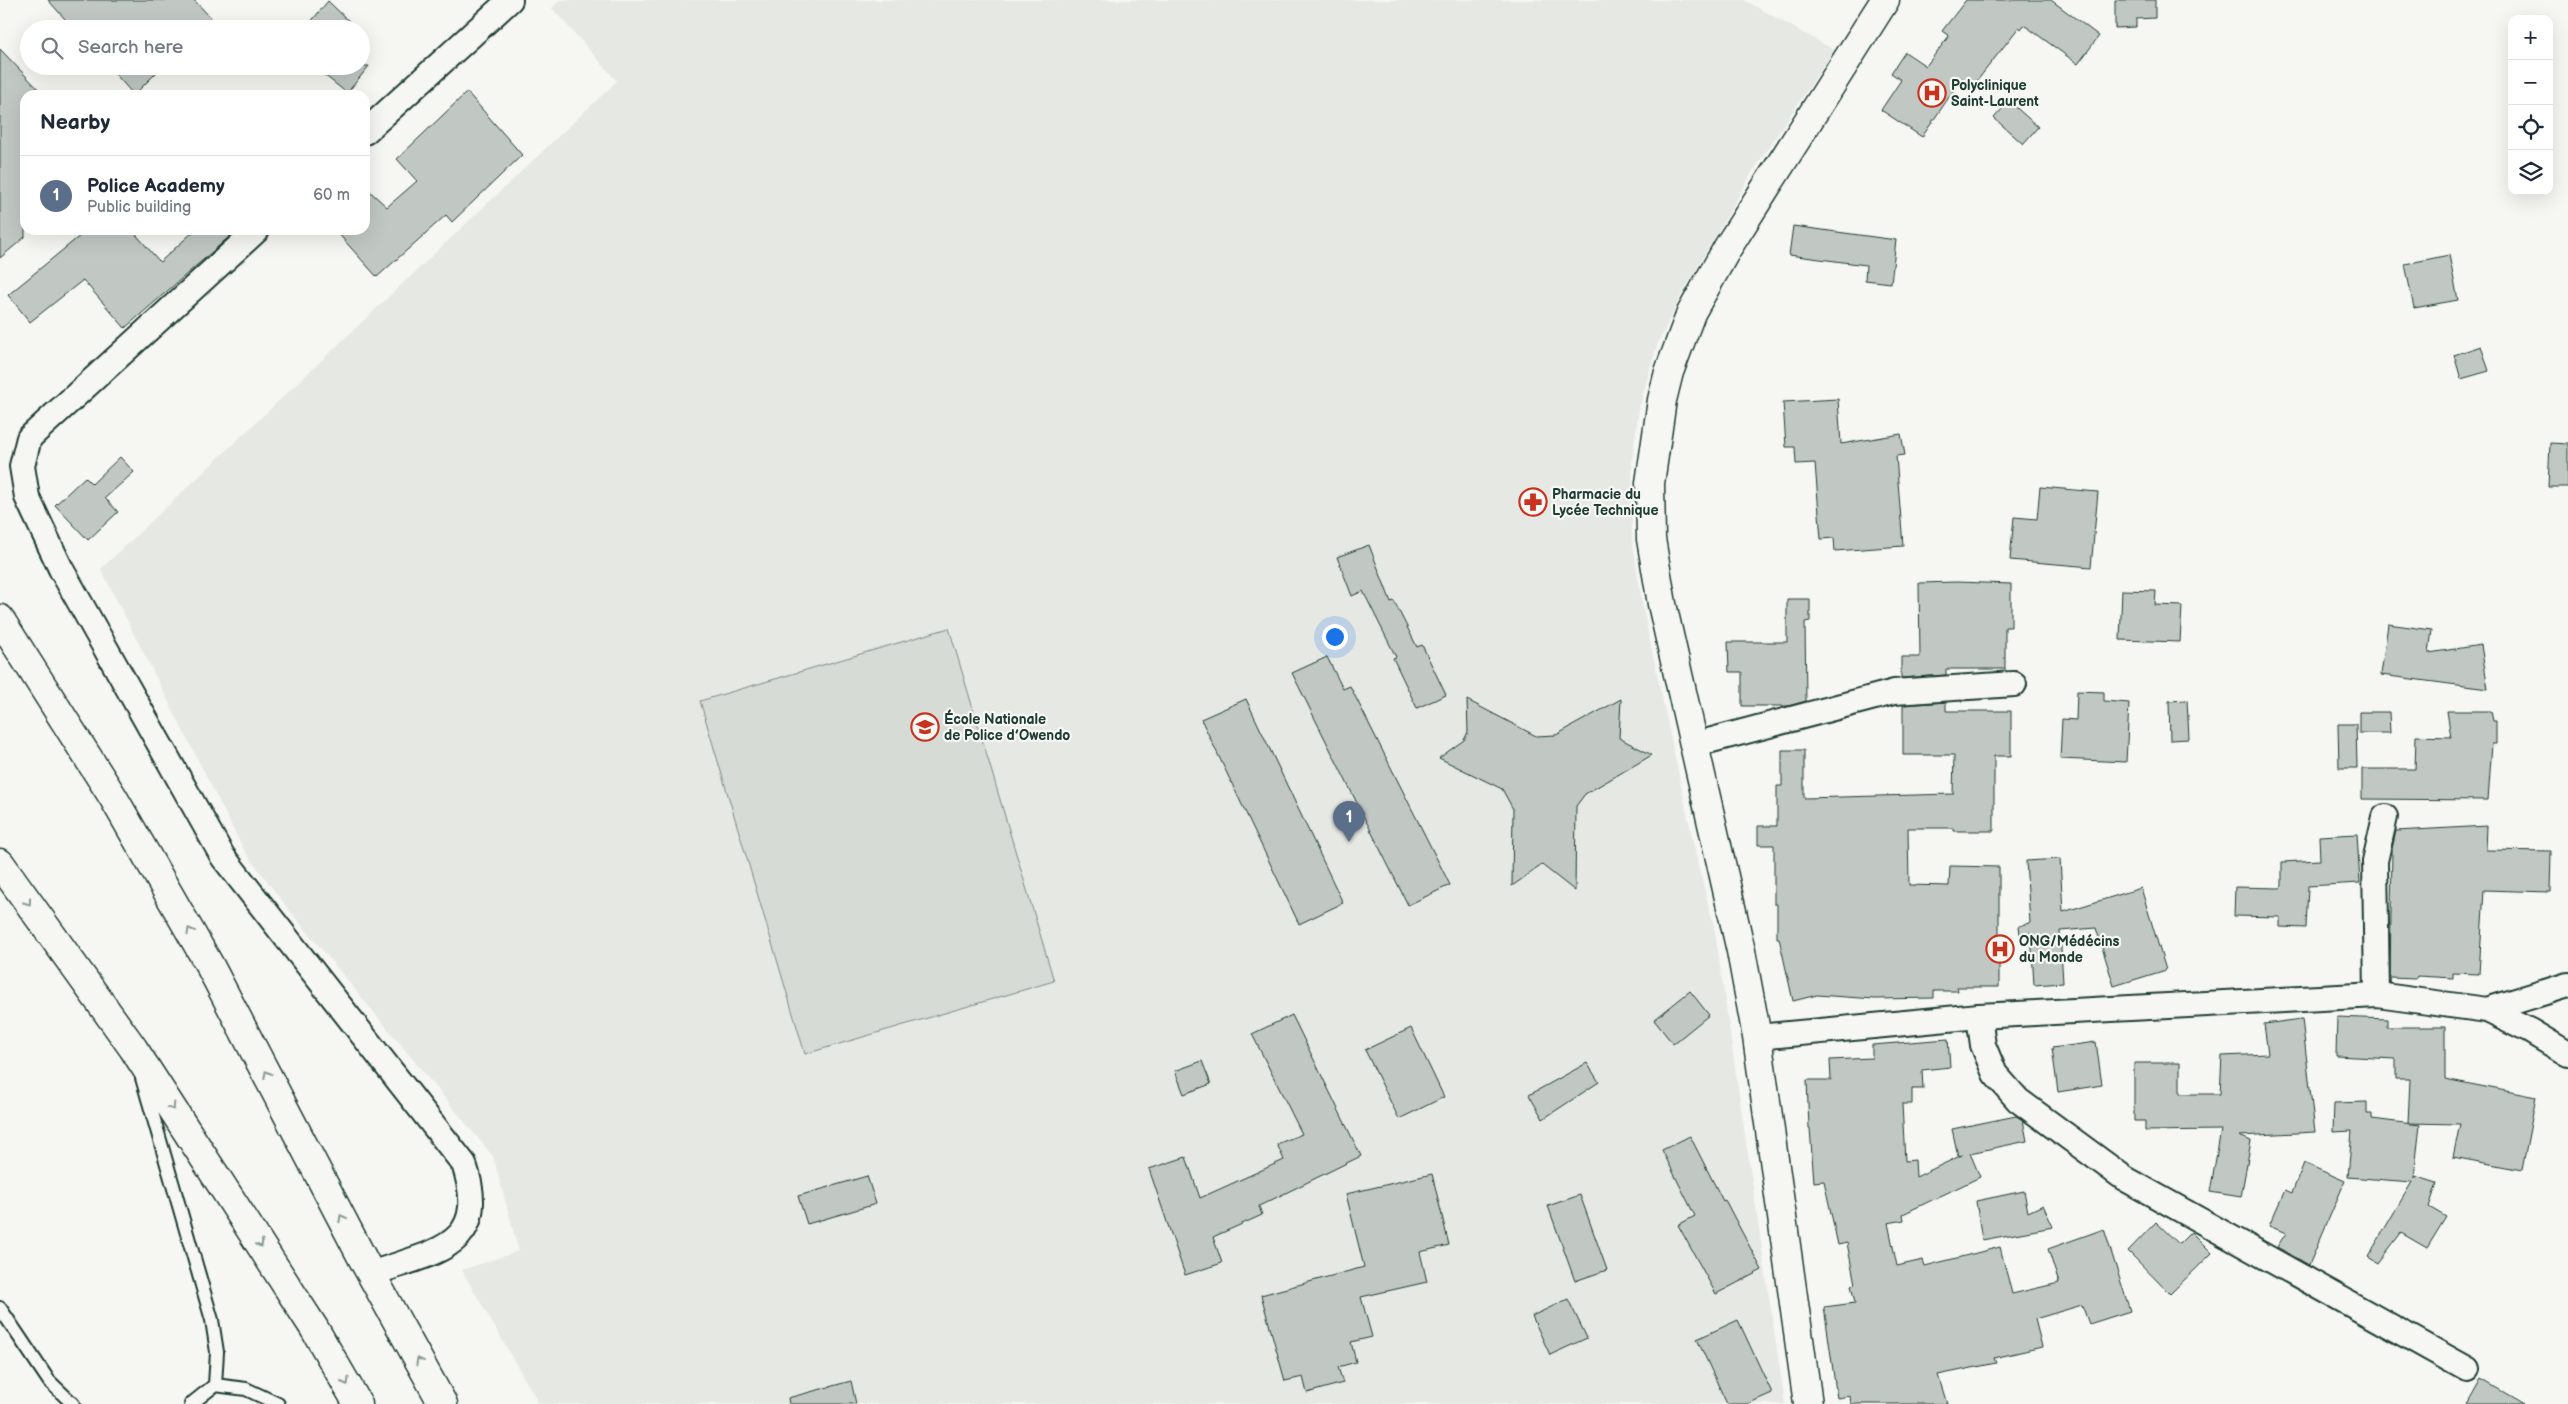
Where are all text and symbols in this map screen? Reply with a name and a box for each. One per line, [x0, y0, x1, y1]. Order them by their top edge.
map controls [2508, 15, 2553, 195]
button: + [2508, 15, 2553, 60]
search box [20, 20, 370, 75]
icon: search [38, 34, 66, 62]
text: Search here [78, 36, 183, 59]
button: − [2508, 60, 2553, 105]
place label: Polyclinique Saint-Laurent [1951, 77, 2039, 110]
hospital icon: Polyclinique Saint-Laurent [1917, 78, 1947, 108]
button: locate [2508, 105, 2553, 150]
text: Nearby [40, 110, 110, 135]
button: layers [2508, 150, 2553, 195]
text: Police Academy [87, 175, 225, 198]
text: 1 [53, 186, 59, 205]
text: 60 m [313, 186, 350, 205]
text: Public building [87, 198, 191, 217]
place label: Pharmacie du Lycée Technique [1552, 486, 1658, 519]
pharmacy icon: Pharmacie du Lycée Technique [1518, 487, 1548, 517]
your location [1322, 624, 1348, 650]
place label: École Nationale de Police d’Owendo [944, 709, 1070, 744]
school or university icon: École Nationale de Police d’Owendo [910, 712, 940, 742]
pin: 1 [1333, 801, 1365, 842]
one-way arrow [23, 896, 31, 905]
one-way arrow [186, 928, 196, 937]
place label: ONG/Médécins du Monde [2019, 933, 2119, 966]
hospital icon: ONG/Médécins du Monde [1985, 934, 2015, 964]
one-way arrow [263, 1071, 273, 1080]
one-way arrow [165, 1102, 175, 1111]
one-way arrow [338, 1215, 348, 1224]
one-way arrow [254, 1238, 263, 1247]
one-way arrow [416, 1358, 426, 1367]
one-way arrow [339, 1376, 349, 1385]

